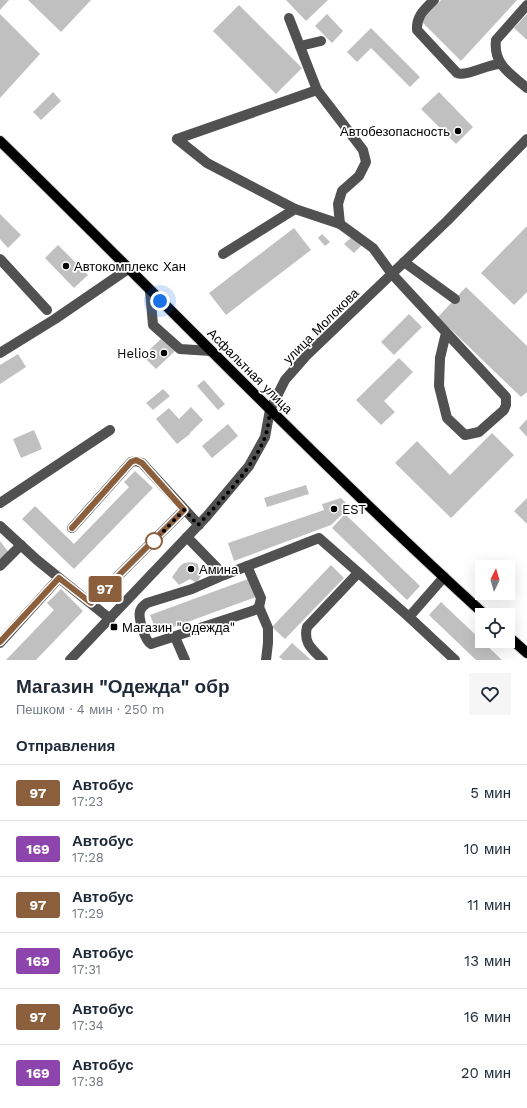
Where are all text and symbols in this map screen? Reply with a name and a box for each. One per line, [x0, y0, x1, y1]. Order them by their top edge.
place label: Автобезопасность [340, 124, 450, 139]
marker: Автобезопасность [453, 126, 463, 136]
place label: Автокомплекс Хан [74, 259, 186, 274]
marker: Автокомплекс Хан [61, 261, 71, 271]
street label: улица Молокова [280, 285, 362, 367]
your location [150, 291, 170, 311]
street label: Асфальтная улица [204, 325, 296, 417]
place label: Helios [117, 346, 156, 361]
marker: Helios [159, 348, 169, 358]
place label: EST [342, 502, 366, 517]
marker: EST [329, 504, 339, 514]
unlabelled marker [145, 532, 163, 550]
north arrow [475, 560, 515, 600]
map controls [475, 560, 515, 648]
place label: Амина [199, 562, 239, 577]
marker: Амина [186, 564, 196, 574]
line badge: 97 [87, 576, 123, 602]
text: 97 [97, 581, 113, 597]
button: locate [475, 608, 515, 648]
place label: Магазин "Одежда" [122, 620, 235, 635]
marker: Магазин "Одежда" [109, 622, 119, 632]
button: heart [469, 673, 511, 715]
text: Магазин "Одежда" обр [16, 675, 230, 698]
text: Пешком · 4 мин · 250 m [16, 702, 164, 717]
text: Отправления [16, 737, 115, 755]
text: Автобус [72, 776, 134, 794]
text: 5 мин [470, 784, 511, 802]
text: 97 [30, 785, 46, 801]
text: 17:23 [72, 794, 103, 809]
text: Автобус [72, 832, 134, 850]
text: 10 мин [464, 840, 511, 858]
text: 169 [26, 841, 50, 857]
text: 17:28 [72, 850, 104, 865]
text: Автобус [72, 888, 134, 906]
text: 11 мин [467, 896, 511, 914]
text: 97 [30, 897, 46, 913]
text: 17:29 [72, 906, 104, 921]
text: Автобус [72, 944, 134, 962]
text: 13 мин [464, 952, 511, 970]
text: 169 [26, 953, 50, 969]
text: 17:31 [72, 962, 101, 977]
text: Автобус [72, 1000, 134, 1018]
text: 16 мин [464, 1008, 511, 1026]
text: 97 [30, 1009, 46, 1025]
text: 17:34 [72, 1018, 104, 1033]
text: Автобус [72, 1056, 134, 1074]
text: 20 мин [461, 1064, 511, 1082]
text: 169 [26, 1065, 50, 1081]
text: 17:38 [72, 1074, 104, 1089]

